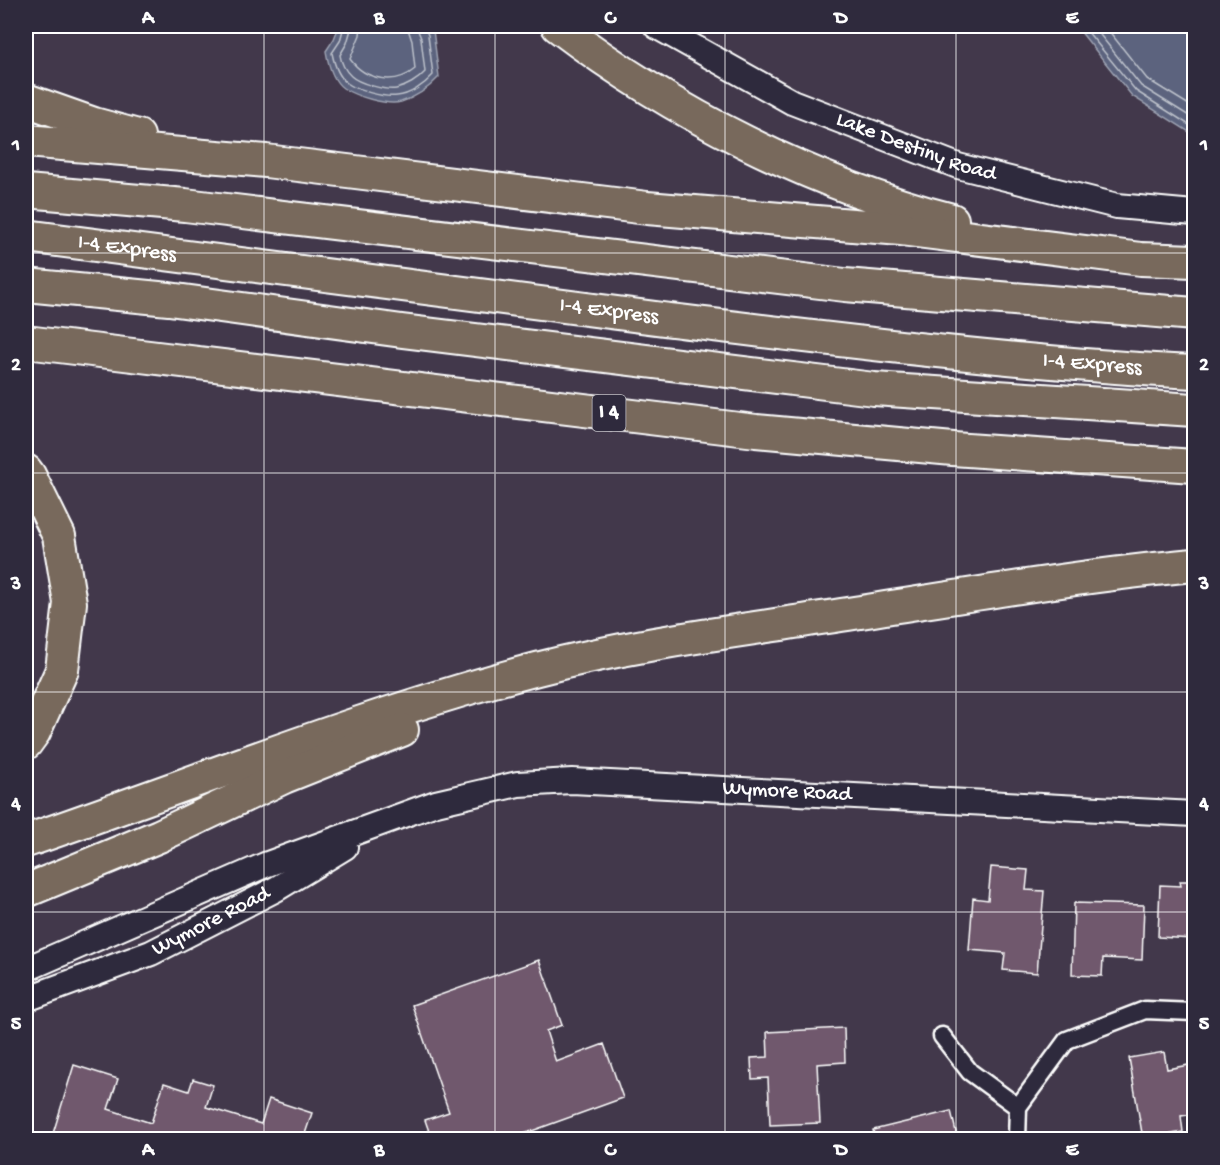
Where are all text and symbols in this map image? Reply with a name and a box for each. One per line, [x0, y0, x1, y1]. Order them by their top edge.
text: A [141, 8, 156, 31]
text: B [373, 8, 385, 31]
text: C [604, 8, 618, 31]
text: D [832, 8, 848, 31]
text: E [1066, 8, 1080, 31]
street label: Lake Destiny Road [832, 107, 1001, 189]
text: 1 [11, 135, 20, 158]
text: 1 [1199, 135, 1208, 158]
street label: I-4 Express [76, 230, 179, 269]
street label: I-4 Express [558, 293, 661, 331]
street label: I-4 Express [1041, 348, 1143, 382]
text: 2 [11, 355, 21, 378]
text: 2 [1199, 355, 1209, 378]
road number: I 4 [592, 395, 626, 431]
text: 3 [10, 574, 21, 597]
text: 3 [1198, 574, 1209, 597]
street label: Wymore Road [722, 776, 854, 809]
text: 4 [10, 794, 21, 817]
text: 4 [1198, 794, 1209, 817]
street label: Wymore Road [148, 880, 277, 963]
text: 5 [11, 1014, 22, 1037]
text: 5 [1199, 1014, 1210, 1037]
text: A [141, 1140, 156, 1163]
text: B [373, 1140, 385, 1163]
text: C [604, 1140, 618, 1163]
text: D [832, 1140, 848, 1163]
text: E [1066, 1140, 1080, 1163]

